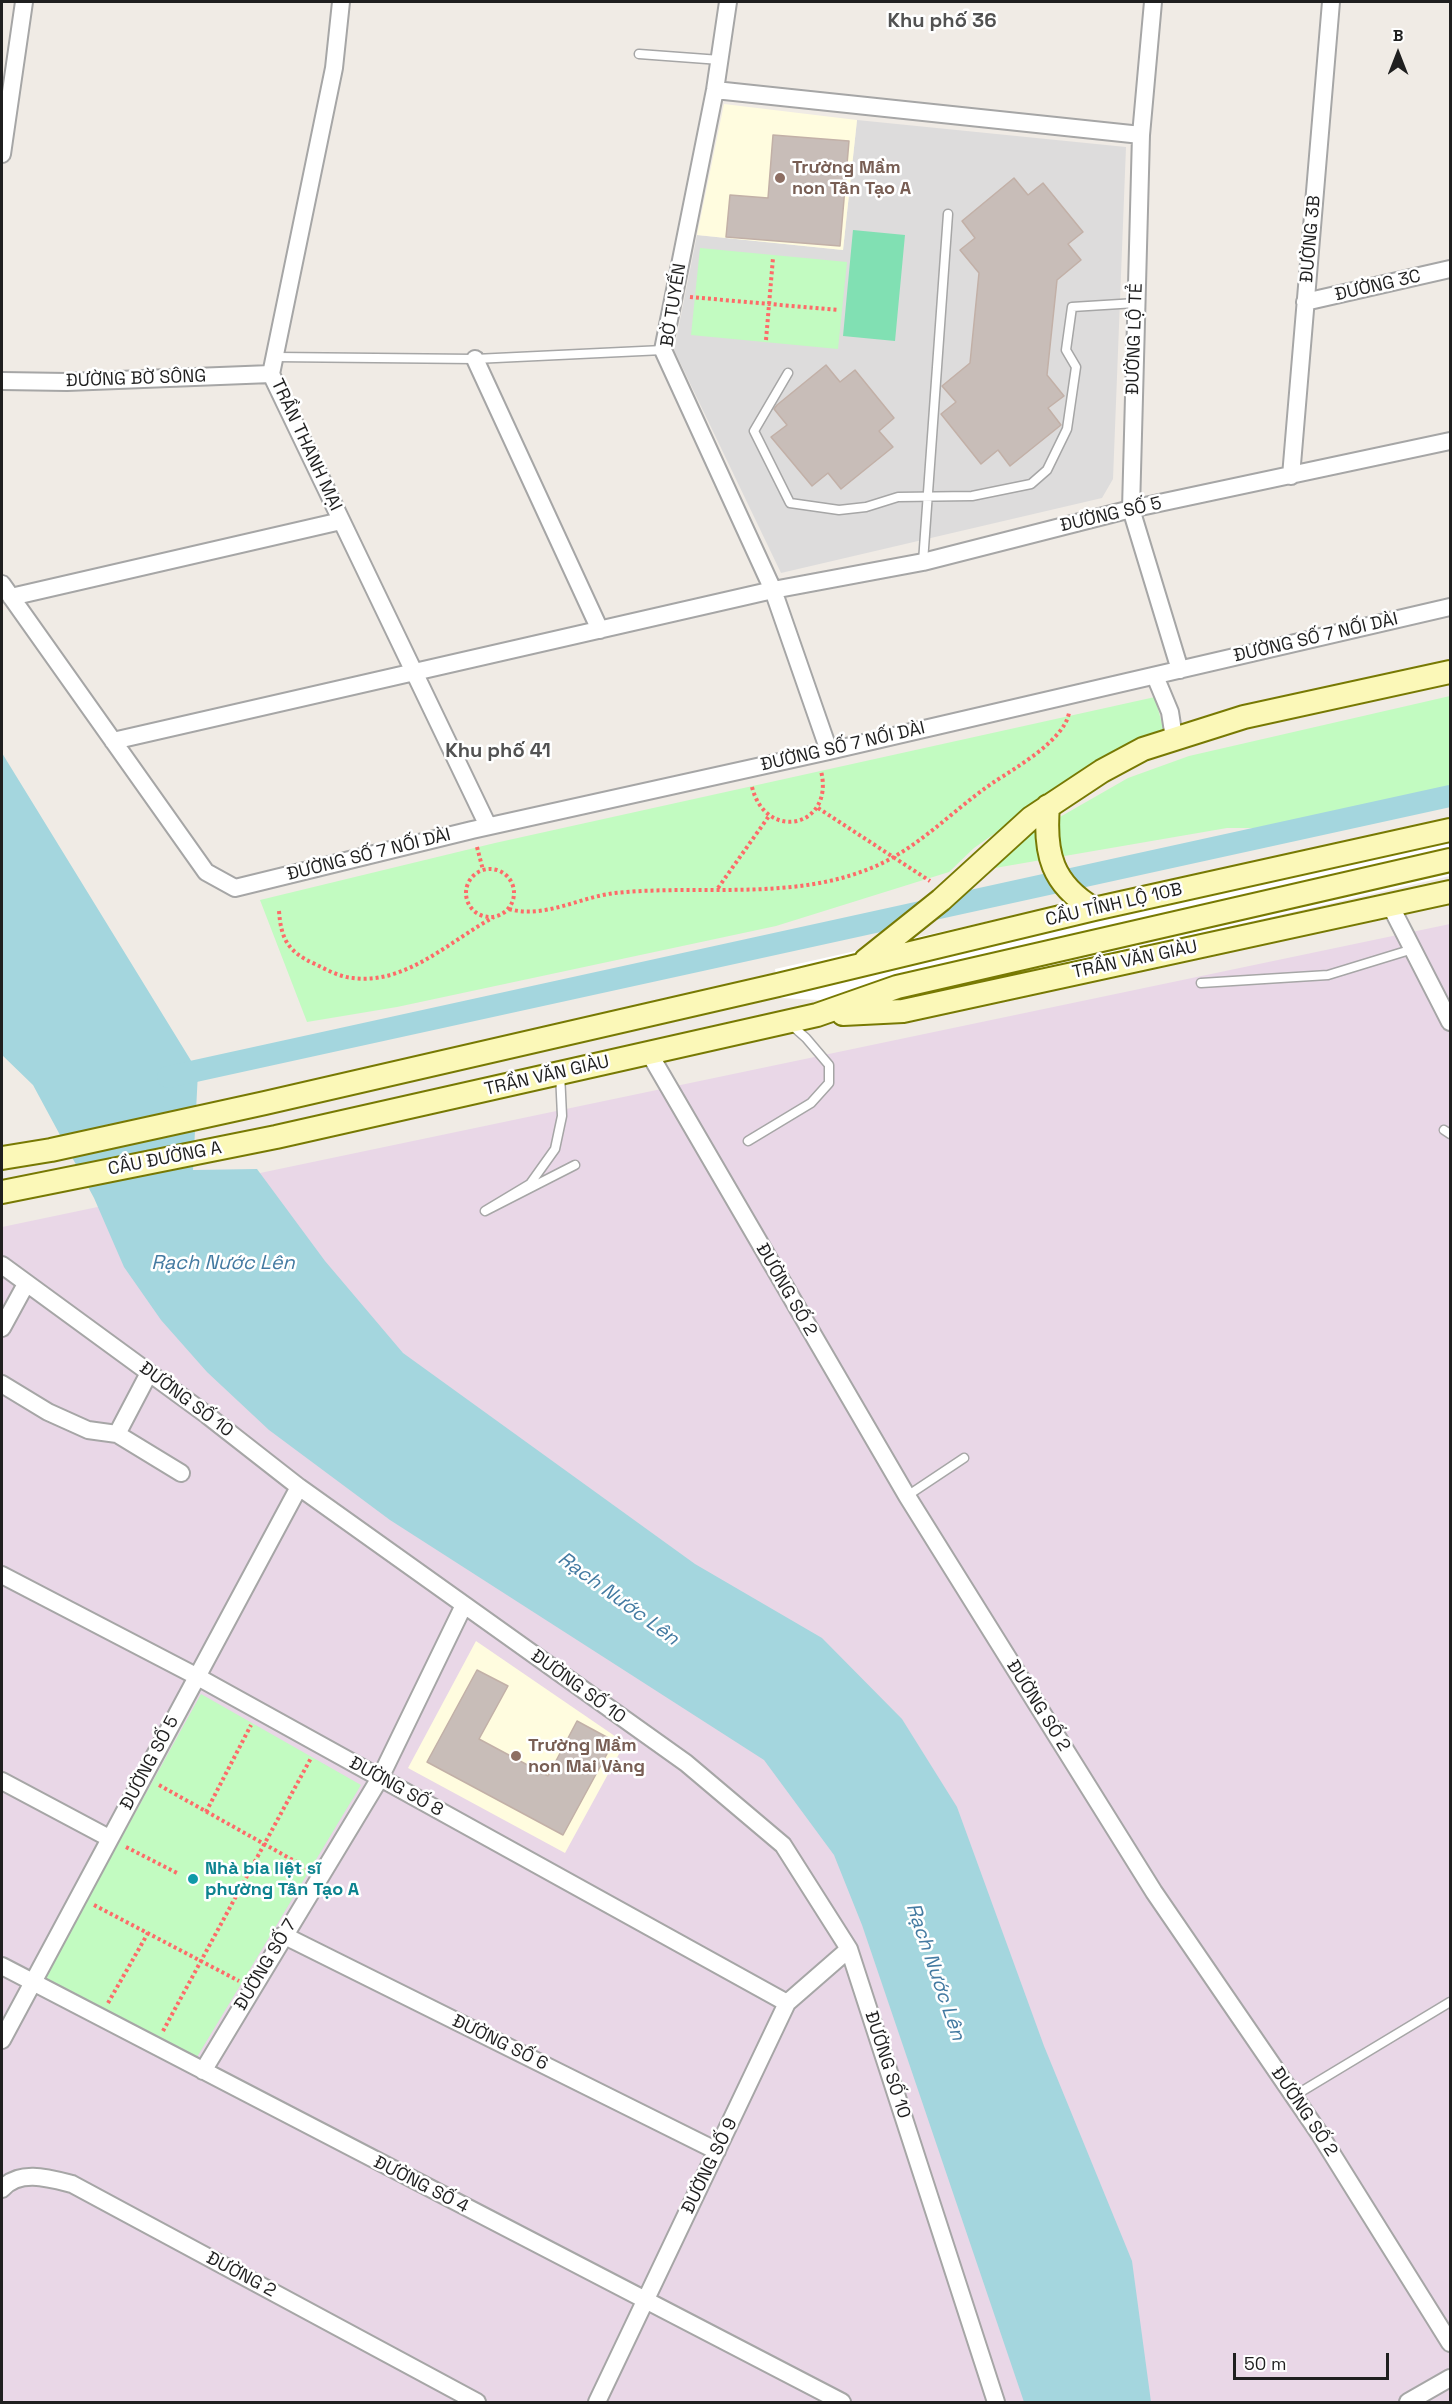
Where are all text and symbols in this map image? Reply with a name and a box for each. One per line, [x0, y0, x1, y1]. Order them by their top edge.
district label: Khu phố 36 [888, 10, 996, 34]
north arrow [1368, 24, 1428, 84]
text: B [1393, 25, 1403, 46]
place label: Trường Mầm non Tân Tạo A [792, 157, 911, 200]
marker: Trường Mầm non Tân Tạo A [773, 171, 787, 185]
street label: ĐƯỜNG 3B [1296, 194, 1326, 284]
street label: BỜ TUYẾN [657, 262, 691, 348]
street label: ĐƯỜNG 3C [1333, 266, 1423, 306]
street label: ĐƯỜNG LỘ TẺ [1122, 283, 1148, 395]
street label: ĐƯỜNG BỜ SÔNG [65, 366, 207, 392]
street label: TRẦN THANH MẠI [266, 376, 346, 514]
street label: ĐƯỜNG SỐ 5 [1058, 493, 1164, 537]
street label: ĐƯỜNG SỐ 7 NỐI DÀI [1232, 609, 1400, 667]
street label: ĐƯỜNG SỐ 7 NỐI DÀI [759, 718, 927, 776]
district label: Khu phố 41 [445, 740, 551, 764]
street label: ĐƯỜNG SỐ 7 NỐI DÀI [285, 824, 453, 886]
street label: CẦU TỈNH LỘ 10B [1044, 879, 1184, 931]
street label: TRẦN VĂN GIÀU [1070, 936, 1200, 984]
street label: TRẦN VĂN GIÀU [483, 1051, 611, 1101]
street label: CẦU ĐƯỜNG A [106, 1137, 224, 1181]
street label: ĐƯỜNG SỐ 2 [751, 1240, 821, 1340]
water label: Rạch Nước Lên [151, 1252, 295, 1276]
street label: ĐƯỜNG SỐ 10 [135, 1358, 237, 1442]
water label: Rạch Nước Lên [553, 1547, 683, 1651]
street label: ĐƯỜNG SỐ 10 [527, 1645, 629, 1729]
street label: ĐƯỜNG SỐ 2 [1001, 1656, 1075, 1756]
street label: ĐƯỜNG SỐ 5 [116, 1712, 184, 1814]
place label: Trường Mầm non Mai Vàng [528, 1735, 645, 1778]
marker: Trường Mầm non Mai Vàng [509, 1749, 523, 1763]
street label: ĐƯỜNG SỐ 8 [345, 1752, 447, 1822]
place label: Nhà bia liệt sĩ phường Tân Tạo A [205, 1858, 359, 1900]
marker: Nhà bia liệt sĩ phường Tân Tạo A [186, 1872, 200, 1886]
water label: Rạch Nước Lên [900, 1900, 970, 2044]
street label: ĐƯỜNG SỐ 7 [230, 1915, 302, 2015]
street label: ĐƯỜNG SỐ 10 [859, 2009, 915, 2121]
street label: ĐƯỜNG SỐ 6 [449, 2011, 551, 2075]
street label: ĐƯỜNG SỐ 2 [1266, 2063, 1342, 2161]
street label: ĐƯỜNG SỐ 9 [678, 2115, 742, 2217]
street label: ĐƯỜNG SỐ 4 [370, 2152, 472, 2218]
street label: ĐƯỜNG 2 [203, 2248, 279, 2302]
scale bar [1236, 2341, 1392, 2379]
text: 50 m [1244, 2352, 1286, 2375]

